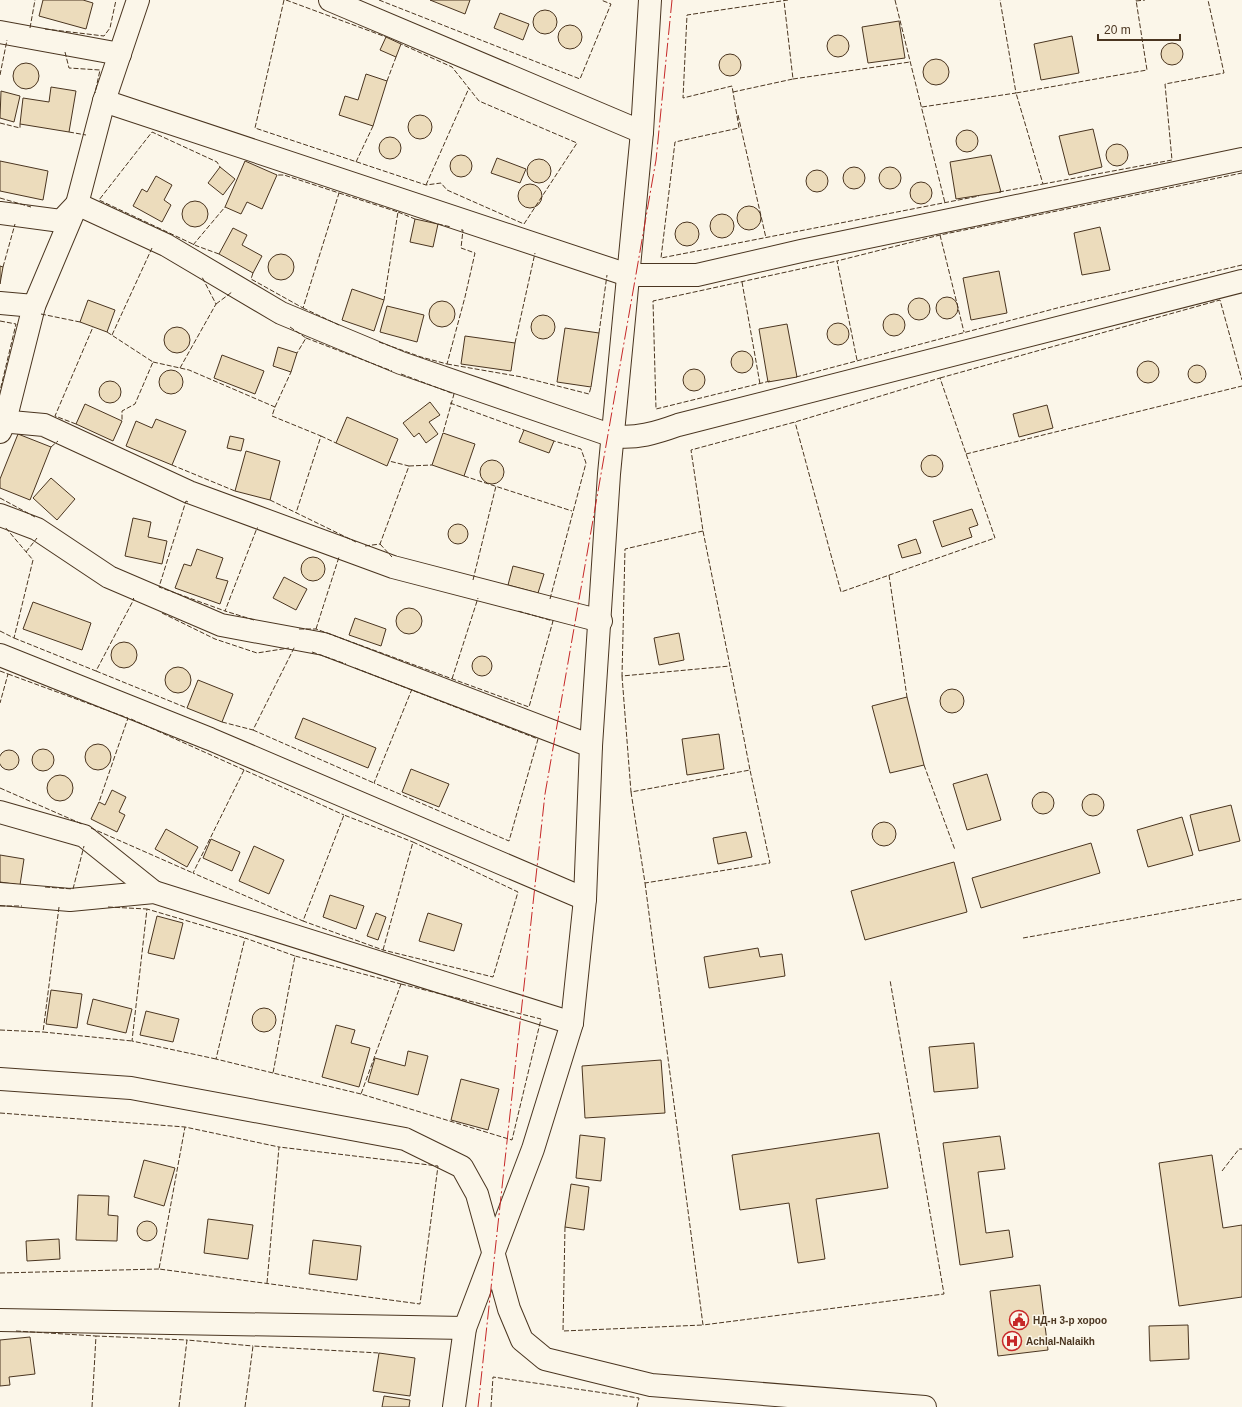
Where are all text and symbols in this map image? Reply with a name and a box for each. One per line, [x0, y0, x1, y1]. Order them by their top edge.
scale bar [1098, 16, 1180, 42]
text: 20 m [1104, 23, 1131, 37]
public building icon: НД-н 3-р хороо [1008, 1309, 1030, 1331]
place label: НД-н 3-р хороо [1033, 1315, 1107, 1326]
hospital icon: Achlal-Nalaikh [1001, 1330, 1023, 1352]
place label: Achlal-Nalaikh [1026, 1336, 1095, 1347]

